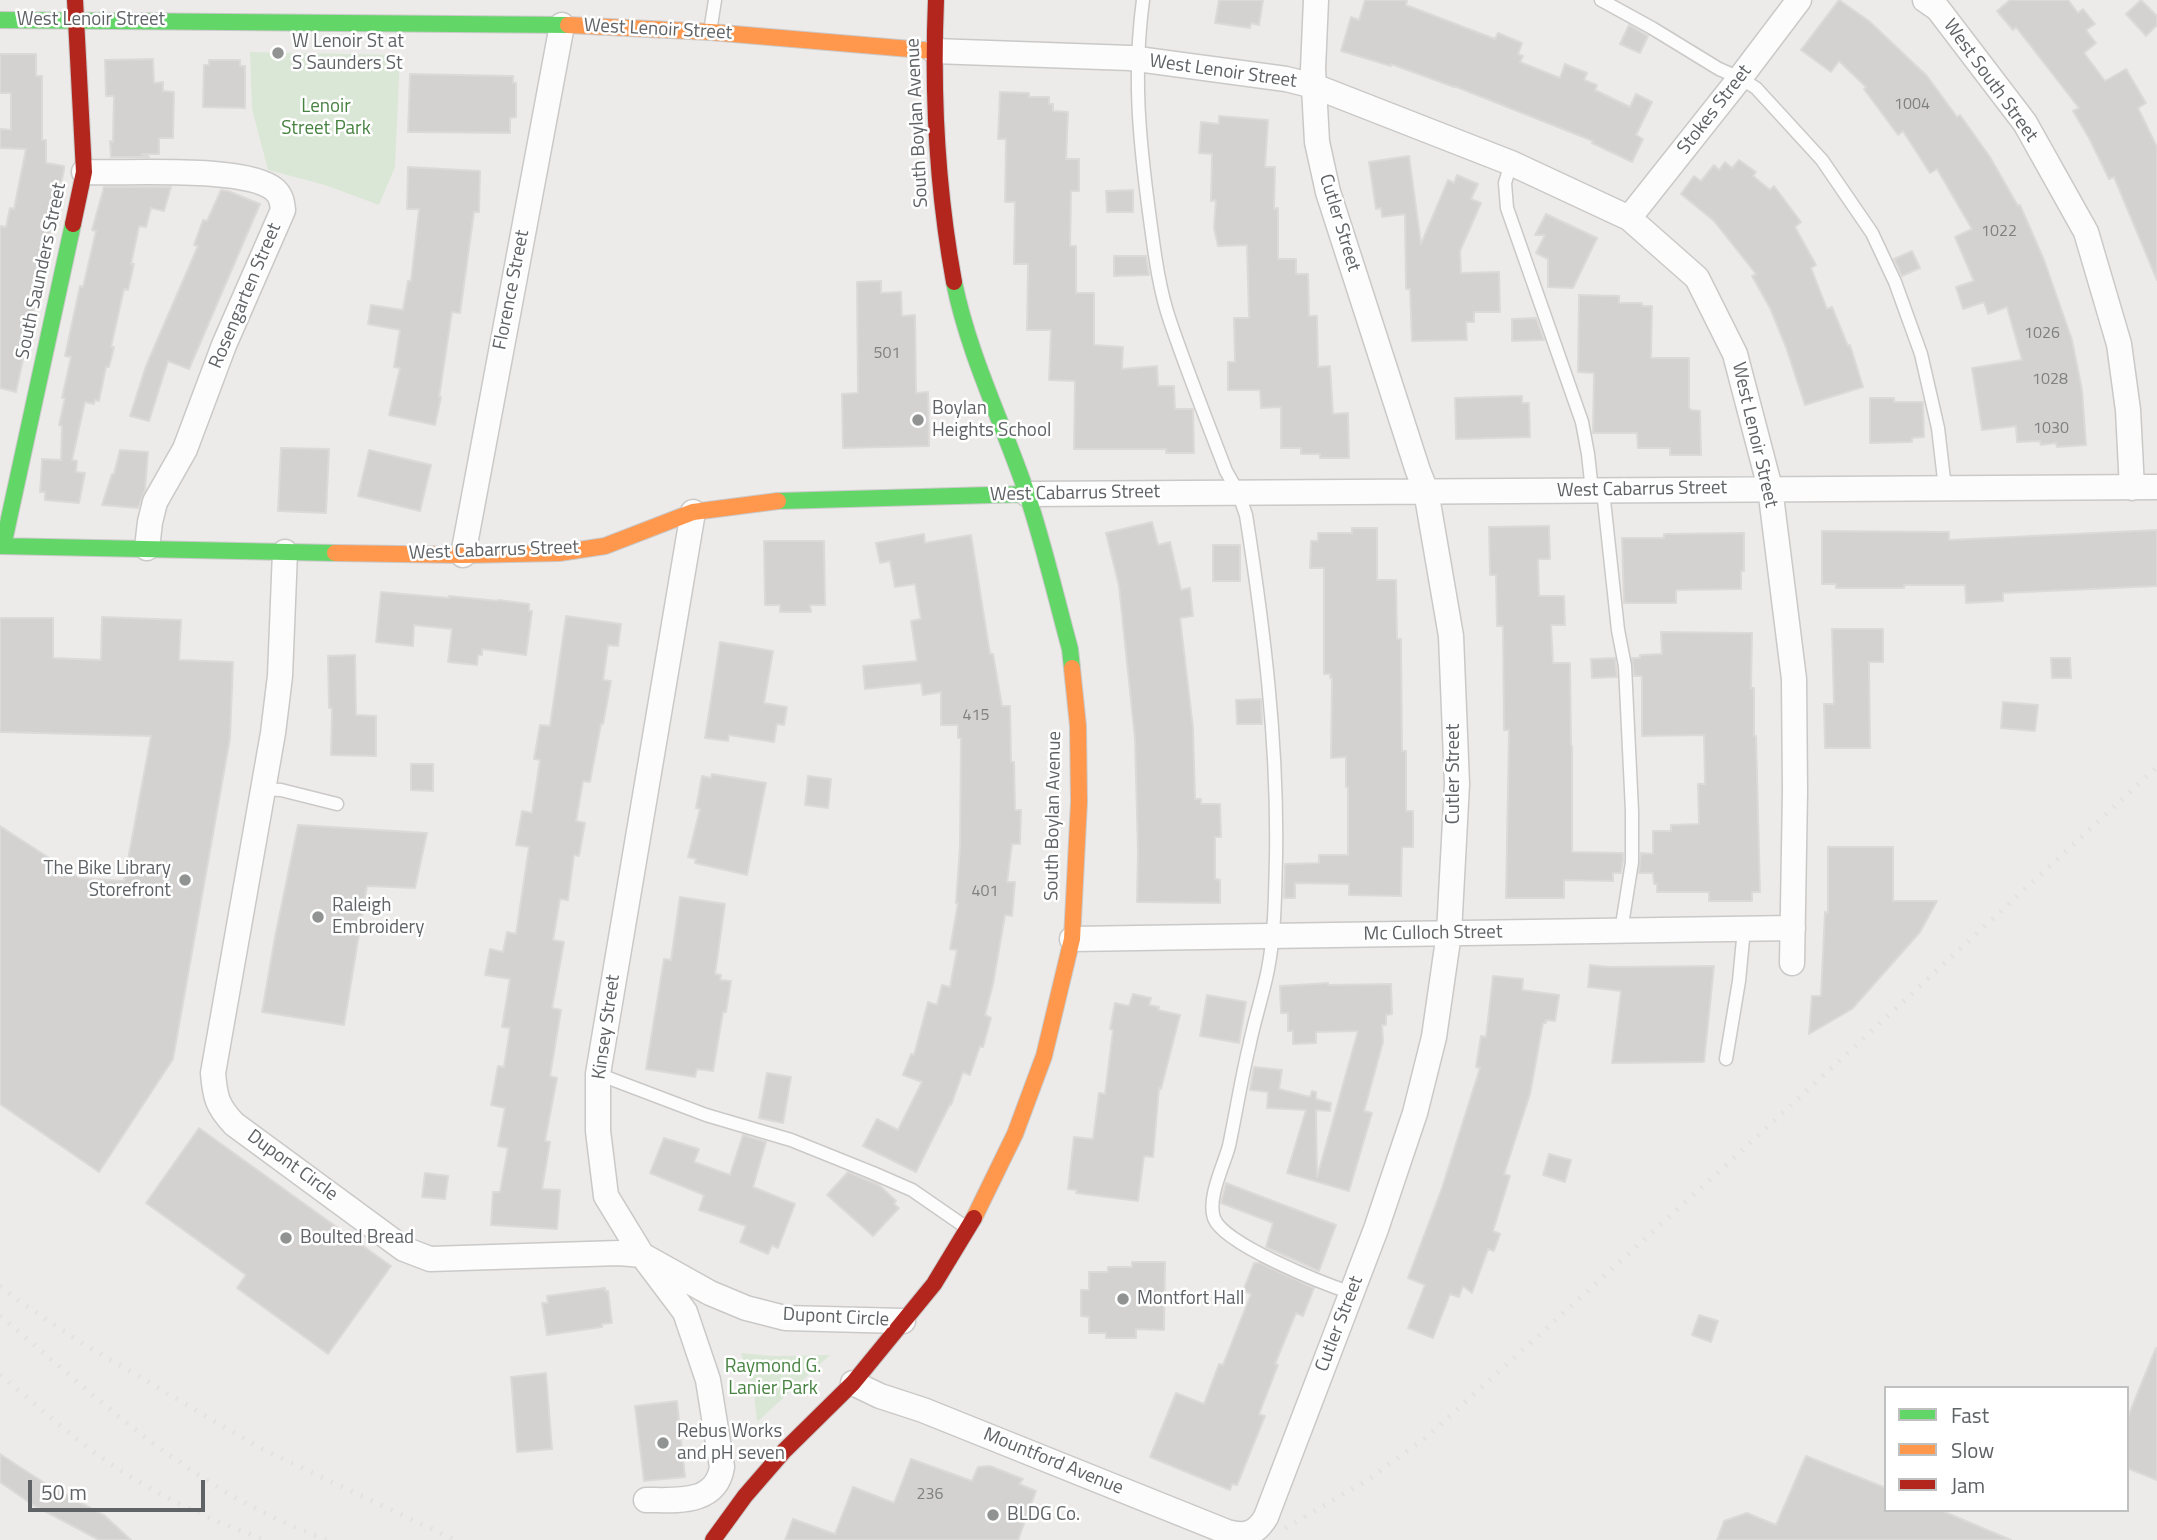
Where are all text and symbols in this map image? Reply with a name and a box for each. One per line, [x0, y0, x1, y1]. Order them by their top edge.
street label: West Lenoir Street [17, 9, 165, 31]
street label: West Lenoir Street [583, 15, 733, 45]
street label: West South Street [1938, 15, 2042, 147]
place label: W Lenoir St at S Saunders St [292, 31, 404, 75]
street label: South Boylan Avenue [902, 38, 934, 208]
marker: W Lenoir St at S Saunders St [270, 45, 286, 61]
street label: West Lenoir Street [1148, 50, 1298, 94]
street label: Stokes Street [1673, 61, 1757, 159]
house number: 1004 [1894, 95, 1930, 115]
park label: Lenoir Street Park [281, 96, 371, 140]
street label: Cutler Street [1313, 172, 1365, 274]
street label: South Saunders Street [12, 181, 72, 361]
street label: Rosengarten Street [205, 220, 287, 372]
house number: 1022 [1981, 222, 2017, 242]
street label: Florence Street [489, 228, 535, 352]
house number: 1026 [2024, 324, 2060, 344]
house number: 501 [874, 344, 900, 364]
street label: West Lenoir Street [1726, 360, 1782, 510]
house number: 1028 [2032, 370, 2068, 390]
place label: Boylan Heights School [932, 398, 1051, 442]
marker: Boylan Heights School [910, 412, 926, 428]
house number: 1030 [2033, 419, 2069, 439]
street label: West Cabarrus Street [1557, 477, 1727, 503]
street label: West Cabarrus Street [990, 481, 1160, 507]
street label: West Cabarrus Street [408, 537, 580, 565]
house number: 415 [963, 706, 989, 726]
street label: Cutler Street [1443, 724, 1465, 824]
street label: South Boylan Avenue [1041, 731, 1067, 901]
place label: The Bike Library Storefront [43, 858, 171, 902]
marker: The Bike Library Storefront [177, 872, 193, 888]
house number: 401 [972, 882, 998, 902]
place label: Raleigh Embroidery [332, 895, 424, 939]
marker: Raleigh Embroidery [310, 909, 326, 925]
street label: Mc Culloch Street [1363, 921, 1503, 947]
street label: Kinsey Street [588, 973, 626, 1081]
street label: Dupont Circle [242, 1125, 342, 1207]
place label: Boulted Bread [300, 1227, 414, 1249]
marker: Boulted Bread [278, 1230, 294, 1246]
street label: Cutler Street [1311, 1273, 1369, 1375]
place label: Montfort Hall [1137, 1288, 1244, 1310]
marker: Montfort Hall [1115, 1291, 1131, 1307]
street label: Dupont Circle [782, 1304, 890, 1332]
park label: Raymond G. Lanier Park [725, 1356, 821, 1400]
legend [1884, 1386, 2129, 1512]
text: Fast [1951, 1399, 1989, 1431]
place label: Rebus Works and pH seven [677, 1421, 785, 1465]
street label: Mountford Avenue [980, 1424, 1126, 1500]
text: Slow [1951, 1434, 1994, 1466]
marker: Rebus Works and pH seven [655, 1435, 671, 1451]
scale bar [32, 1466, 208, 1510]
text: Jam [1951, 1469, 1985, 1501]
text: 50 m [41, 1476, 87, 1508]
house number: 236 [917, 1485, 943, 1505]
place label: BLDG Co. [1007, 1504, 1080, 1526]
marker: BLDG Co. [985, 1507, 1001, 1523]

